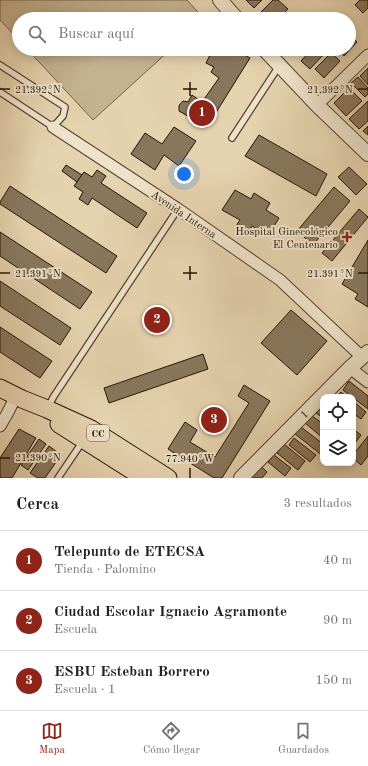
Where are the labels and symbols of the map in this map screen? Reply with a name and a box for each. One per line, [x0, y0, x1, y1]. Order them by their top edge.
text: 21.392°N [15, 85, 61, 95]
text: 21.392°N [307, 85, 353, 95]
pin: 1 [189, 98, 215, 128]
your location [174, 164, 194, 184]
street label: Avenida Interna [148, 189, 218, 241]
place label: Hospital Ginecológico El Centenario [235, 227, 338, 251]
marker: Hospital Ginecológico El Centenario [341, 231, 353, 243]
text: 21.391°N [15, 269, 61, 279]
text: 21.391°N [307, 269, 353, 279]
pin: 2 [144, 305, 170, 335]
pin: 3 [201, 405, 227, 435]
street label: 1 [299, 409, 311, 421]
road number: CC [87, 425, 109, 441]
text: 21.390°N [15, 453, 61, 463]
text: 77.940°W [166, 454, 214, 464]

